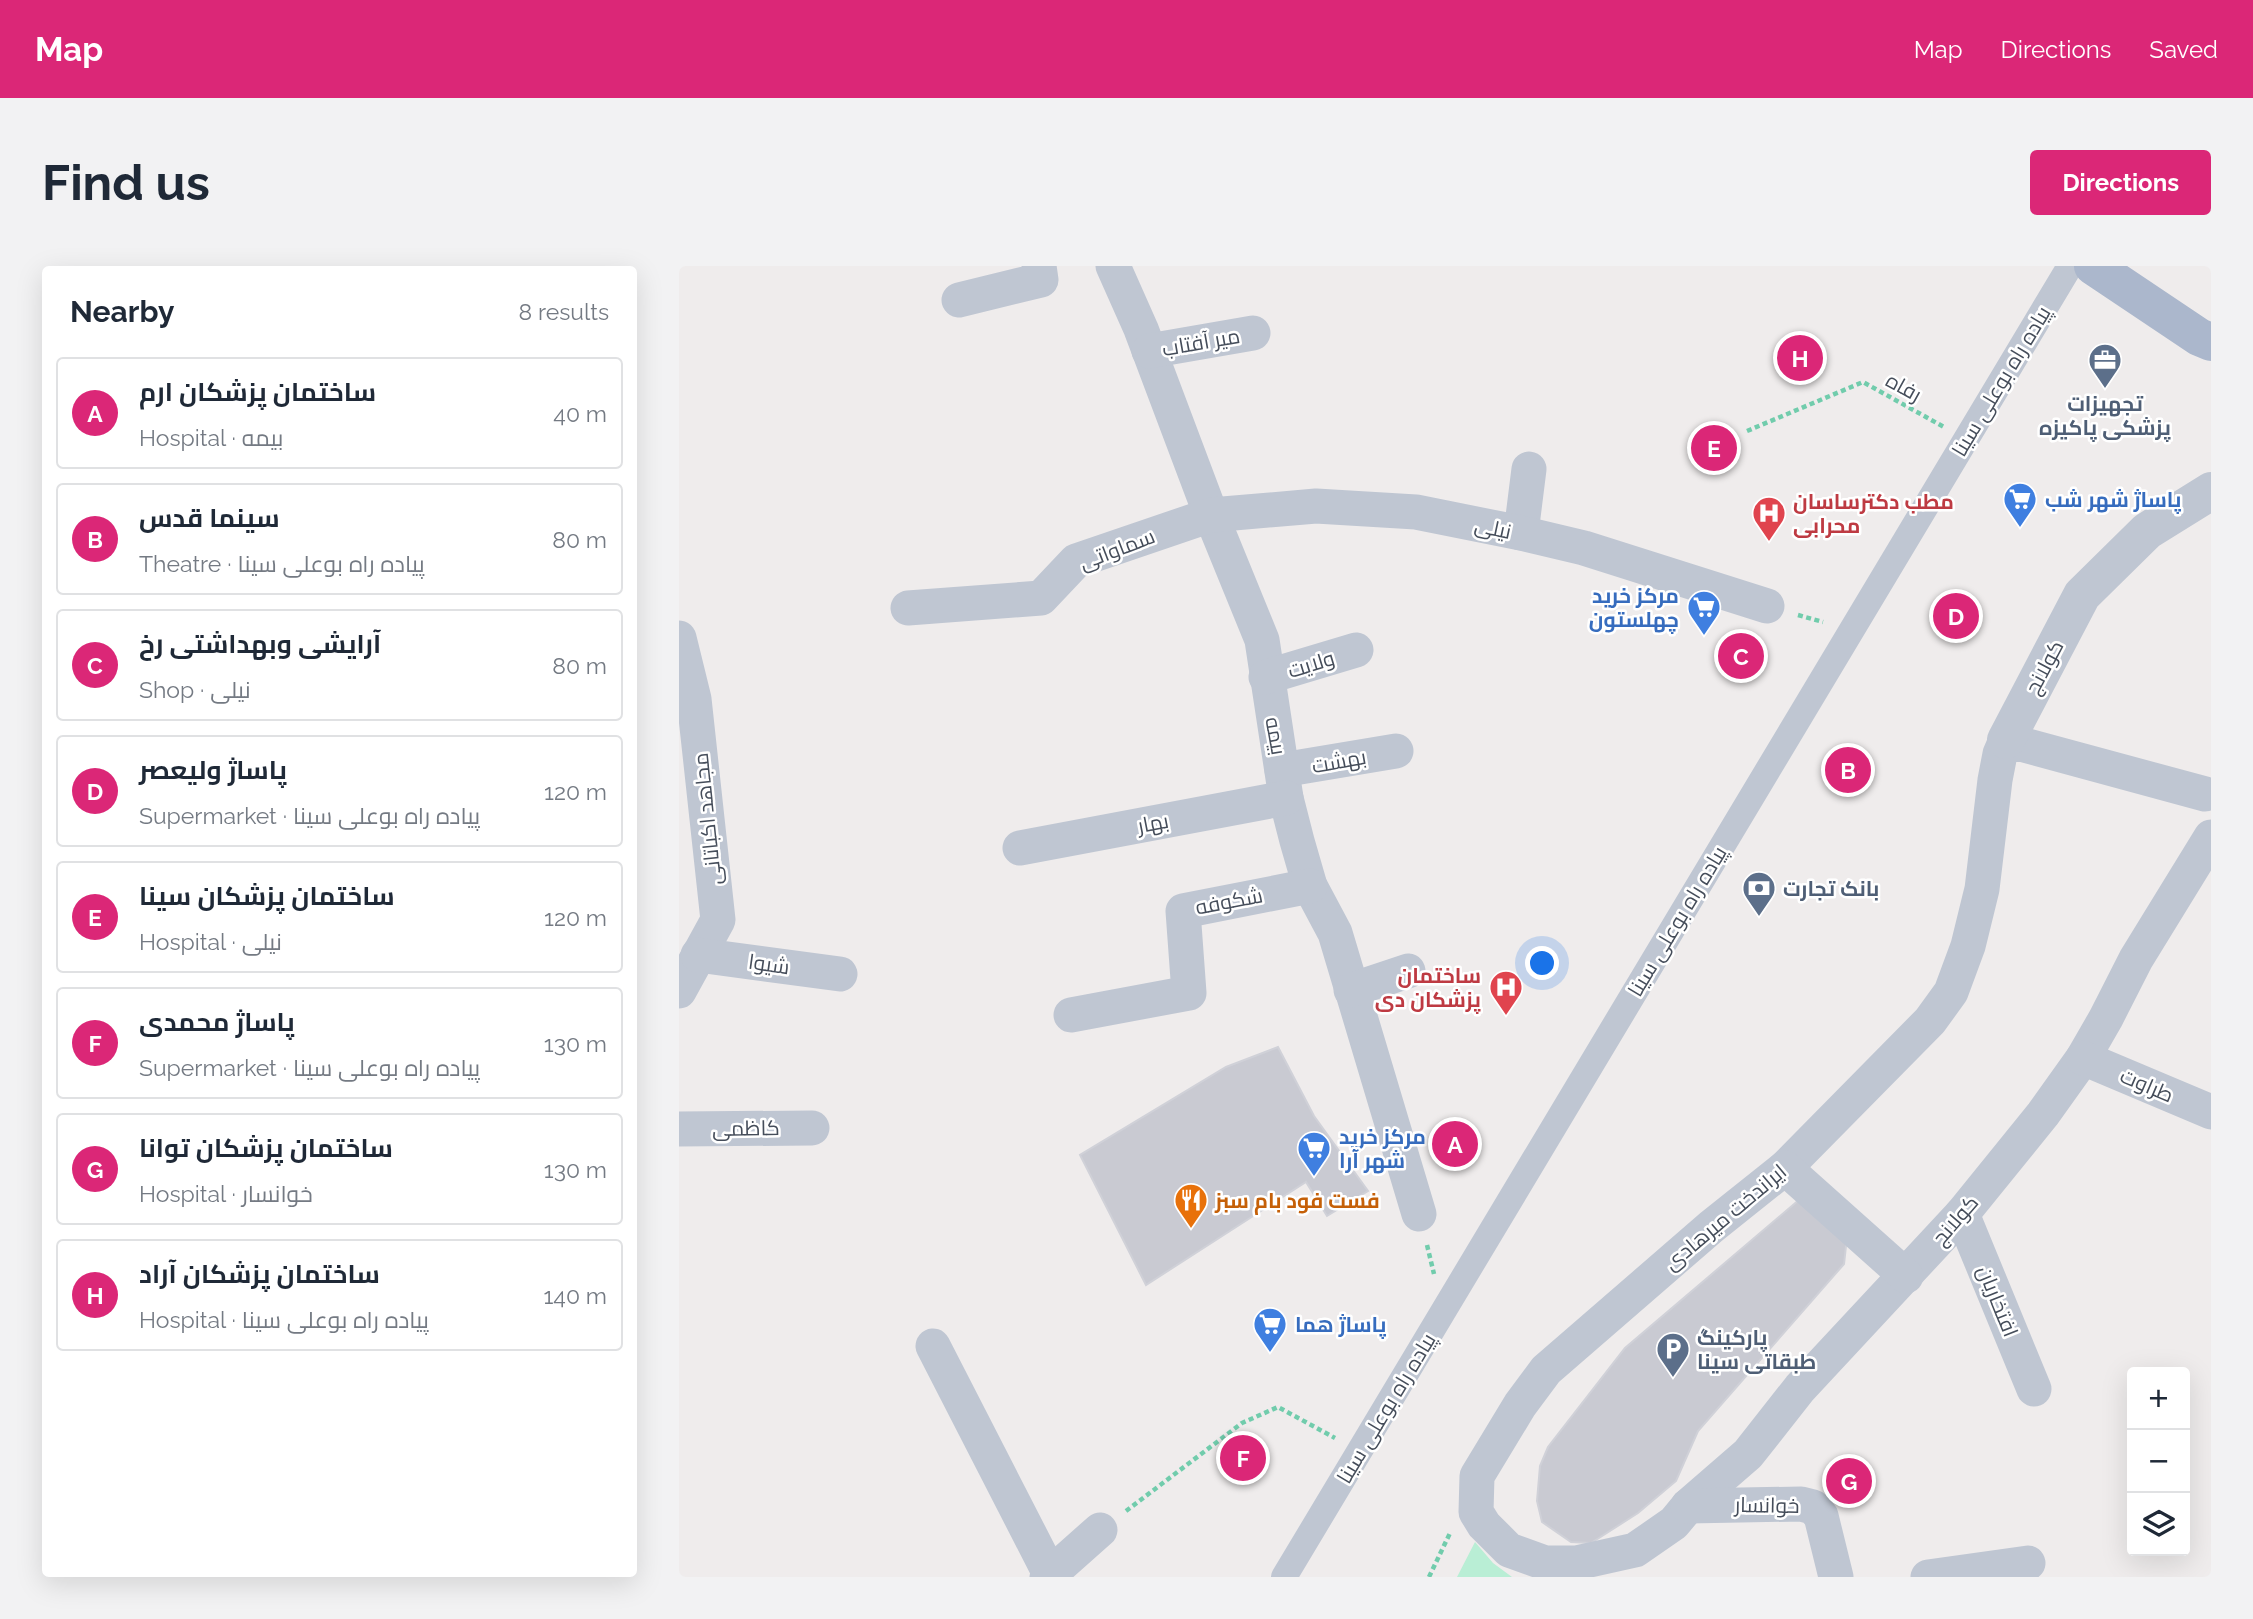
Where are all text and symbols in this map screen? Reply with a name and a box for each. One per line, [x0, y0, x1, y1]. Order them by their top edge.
text: Map [35, 30, 103, 69]
text: Map [1914, 35, 1963, 64]
text: Directions [2001, 35, 2111, 64]
text: Saved [2149, 35, 2218, 64]
button: Directions [2030, 150, 2211, 215]
text: Find us [42, 154, 210, 211]
text: Nearby [70, 294, 174, 329]
text: 8 results [518, 298, 609, 325]
street label: پیاده راه بوعلی سینا [1946, 301, 2058, 462]
street label: میر آفتاب [1160, 323, 1242, 361]
pin: H [1777, 332, 1823, 384]
office icon: تجهیزات پزشکی پاکیزه [2086, 341, 2124, 390]
street label: رفاه [1882, 367, 1926, 407]
text: ساختمان پزشکان ارم [139, 377, 376, 407]
place label: تجهیزات پزشکی پاکیزه [2039, 391, 2171, 443]
text: A [87, 400, 103, 427]
text: 40 m [553, 400, 607, 427]
pin: E [1691, 422, 1737, 474]
text: Hospital · بیمه [139, 424, 283, 451]
supermarket icon: پاساژ شهر شب [2001, 480, 2039, 529]
place label: پاساژ شهر شب [2045, 487, 2182, 515]
place label: مطب دکترساسان محرابی [1793, 489, 1954, 538]
hospital icon: مطب دکترساسان محرابی [1750, 494, 1788, 543]
text: سینما قدس [139, 503, 280, 533]
street label: نیلی [1472, 512, 1514, 545]
street label: سماواتی [1076, 523, 1159, 576]
text: B [87, 526, 103, 553]
text: 80 m [552, 526, 607, 553]
text: Theatre · پیاده راه بوعلی سینا [139, 550, 425, 577]
place label: مرکز خرید چهلستون [1589, 583, 1679, 635]
supermarket icon: مرکز خرید چهلستون [1685, 588, 1723, 637]
pin: D [1933, 590, 1979, 642]
text: آرایشی وبهداشتی رخ [139, 629, 381, 659]
pin: C [1718, 630, 1764, 682]
street label: کولانج [2019, 636, 2070, 699]
street label: ولایت [1285, 645, 1337, 683]
text: C [87, 652, 103, 679]
text: 80 m [552, 652, 607, 679]
text: Shop · نیلی [139, 676, 251, 703]
street label: بیمه [1260, 715, 1292, 757]
street label: بهشت [1310, 744, 1368, 779]
pin: B [1825, 744, 1871, 796]
street label: مجاهد اکباتانی [688, 752, 727, 886]
text: پاساژ ولیعصر [139, 755, 287, 785]
text: D [87, 778, 103, 805]
text: 120 m [544, 778, 607, 805]
text: Supermarket · پیاده راه بوعلی سینا [139, 802, 480, 829]
street label: بهار [1134, 808, 1171, 839]
street label: پیاده راه بوعلی سینا [1622, 841, 1734, 1002]
bank icon: بانک تجارت [1740, 869, 1778, 918]
place label: بانک تجارت [1783, 876, 1879, 901]
text: ساختمان پزشکان سینا [139, 881, 395, 911]
street label: شکوفه [1193, 882, 1265, 920]
text: E [88, 904, 102, 931]
text: 120 m [544, 904, 607, 931]
text: Hospital · نیلی [139, 928, 282, 955]
your location [1525, 946, 1559, 980]
street label: شیوا [747, 949, 791, 979]
place label: ساختمان پزشکان دی [1375, 963, 1481, 1015]
hospital icon: ساختمان پزشکان دی [1487, 968, 1525, 1017]
text: پاساژ محمدی [139, 1007, 295, 1037]
text: F [88, 1030, 102, 1057]
text: 130 m [544, 1030, 607, 1057]
text: Supermarket · پیاده راه بوعلی سینا [139, 1054, 480, 1081]
street label: طراوت [2117, 1063, 2177, 1107]
street label: کاظمی [712, 1115, 780, 1142]
pin: A [1432, 1118, 1478, 1170]
place label: مرکز خرید شهر آرا [1339, 1124, 1426, 1174]
supermarket icon: مرکز خرید شهر آرا [1295, 1129, 1333, 1178]
text: ساختمان پزشکان توانا [139, 1133, 393, 1163]
text: G [87, 1156, 103, 1183]
text: 130 m [544, 1156, 607, 1183]
street label: ایراندخت میرهادی [1659, 1159, 1792, 1276]
text: Hospital · خوانسار [139, 1180, 313, 1207]
restaurant icon: فست فود بام سبز [1172, 1181, 1210, 1230]
place label: فست فود بام سبز [1214, 1188, 1380, 1215]
street label: کولانج [1927, 1190, 1985, 1251]
text: ساختمان پزشکان آراد [139, 1259, 380, 1289]
street label: افتخاریان [1971, 1262, 2024, 1341]
text: H [86, 1282, 104, 1309]
text: 140 m [544, 1282, 607, 1309]
supermarket icon: پاساژ هما [1251, 1305, 1289, 1354]
text: Hospital · پیاده راه بوعلی سینا [139, 1306, 429, 1333]
place label: پاساژ هما [1295, 1312, 1387, 1340]
place label: پارکینگ طبقاتی سینا [1697, 1325, 1816, 1374]
street label: پیاده راه بوعلی سینا [1331, 1328, 1443, 1489]
parking icon: پارکینگ طبقاتی سینا [1654, 1330, 1692, 1379]
map controls [2127, 1367, 2190, 1556]
button: + [2127, 1367, 2190, 1430]
button: − [2127, 1430, 2190, 1493]
pin: F [1220, 1432, 1266, 1484]
pin: G [1826, 1455, 1872, 1507]
street label: خوانسار [1733, 1492, 1800, 1518]
button: layers [2127, 1493, 2190, 1556]

